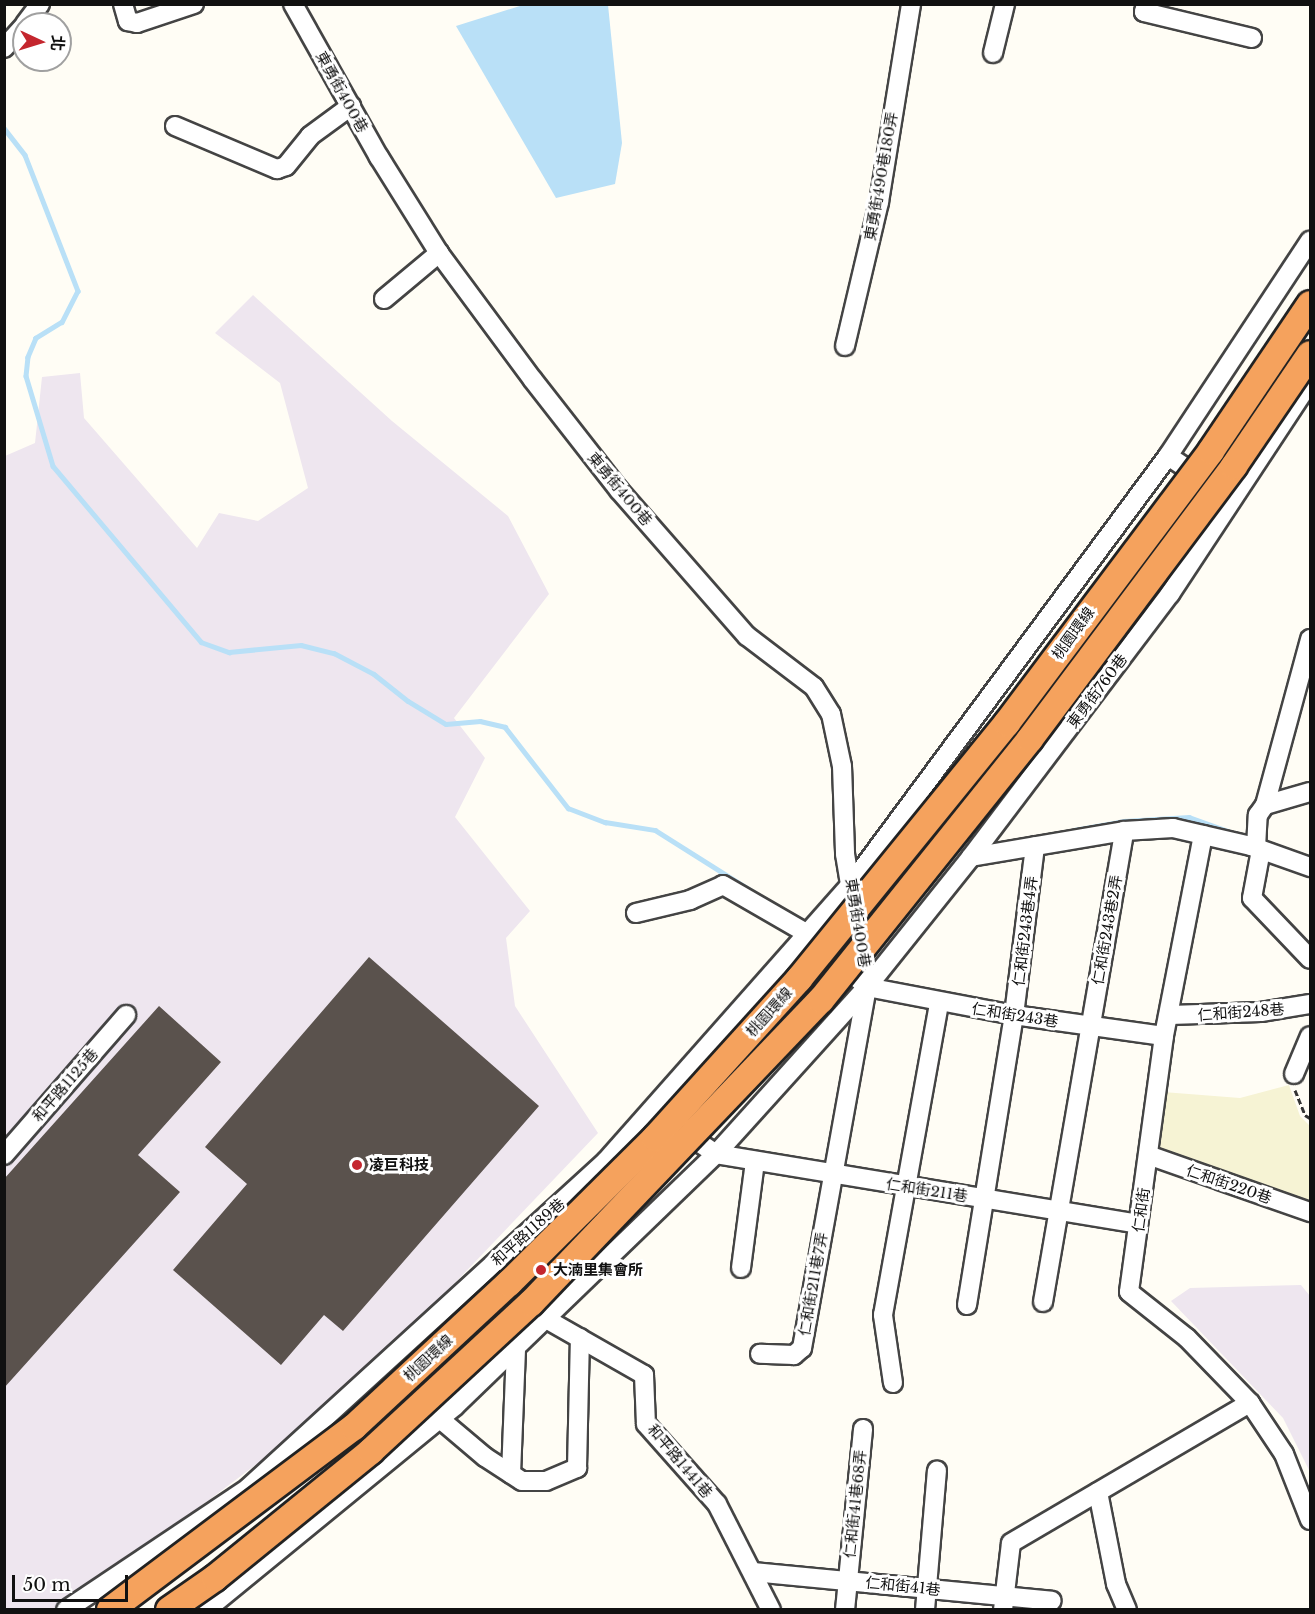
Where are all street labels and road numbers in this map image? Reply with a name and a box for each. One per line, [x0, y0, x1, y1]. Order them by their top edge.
street label: 東勇街400巷 [312, 48, 372, 136]
street label: 東勇街490巷180弄 [861, 110, 901, 242]
street label: 東勇街400巷 [584, 449, 656, 529]
street label: 桃園環線 [1048, 603, 1098, 663]
street label: 東勇街760巷 [1063, 650, 1131, 732]
street label: 仁和街243巷2弄 [1088, 874, 1126, 986]
street label: 仁和街243巷4弄 [1009, 875, 1041, 987]
street label: 東勇街400巷 [842, 877, 874, 969]
street label: 桃園環線 [742, 984, 796, 1040]
street label: 仁和街243巷 [971, 999, 1059, 1031]
street label: 仁和街248巷 [1197, 1000, 1285, 1024]
street label: 和平路1125巷 [28, 1045, 102, 1125]
street label: 仁和街220巷 [1184, 1161, 1274, 1207]
street label: 仁和街211巷 [885, 1175, 969, 1205]
street label: 仁和街 [1129, 1186, 1153, 1234]
street label: 和平路1189巷 [488, 1194, 568, 1270]
street label: 仁和街211巷7弄 [795, 1231, 831, 1337]
street label: 桃園環線 [400, 1331, 456, 1385]
street label: 和平路1441巷 [644, 1420, 716, 1502]
street label: 仁和街41巷68弄 [840, 1449, 870, 1559]
street label: 仁和街41巷 [865, 1573, 941, 1599]

